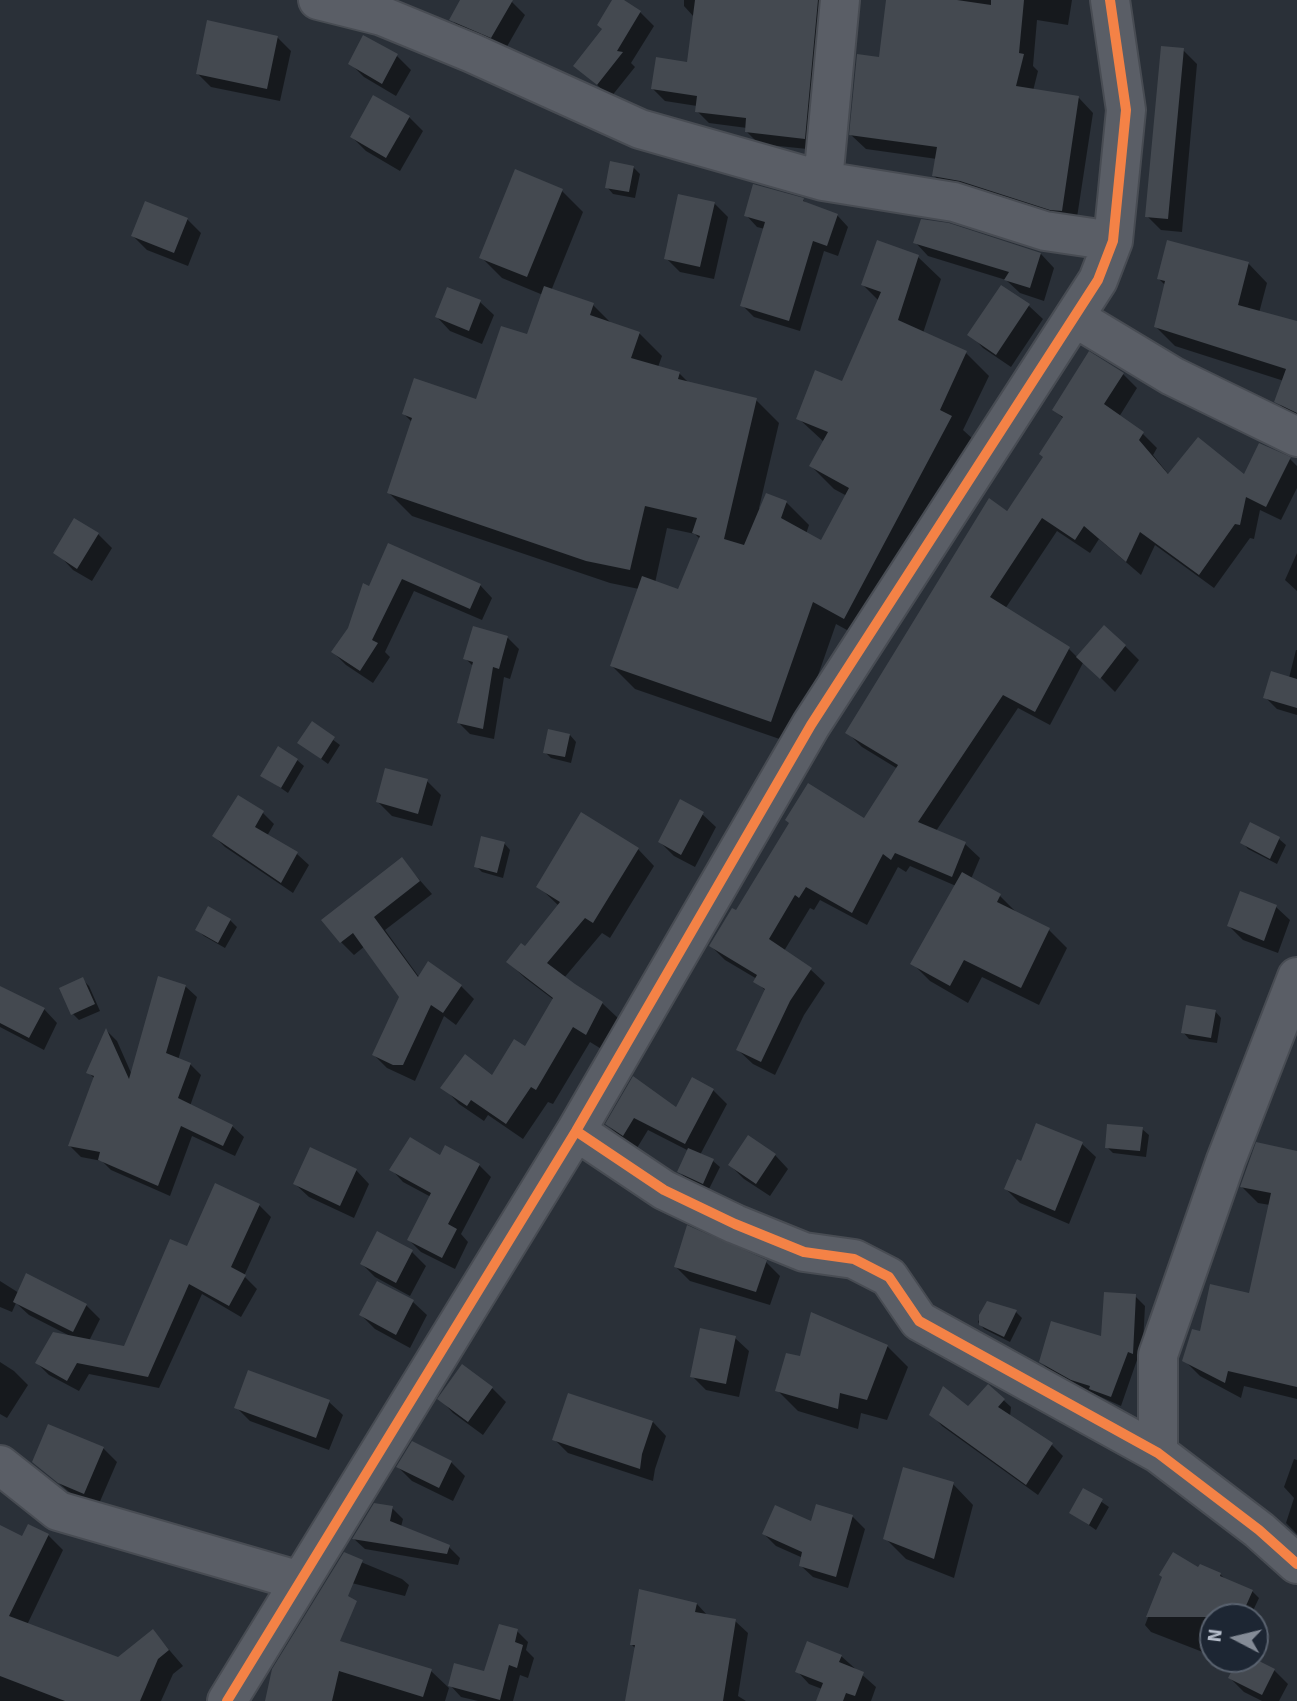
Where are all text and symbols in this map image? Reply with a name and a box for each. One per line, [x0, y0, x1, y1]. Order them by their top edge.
north arrow [1199, 1603, 1269, 1673]
text: N [1202, 1628, 1228, 1644]

